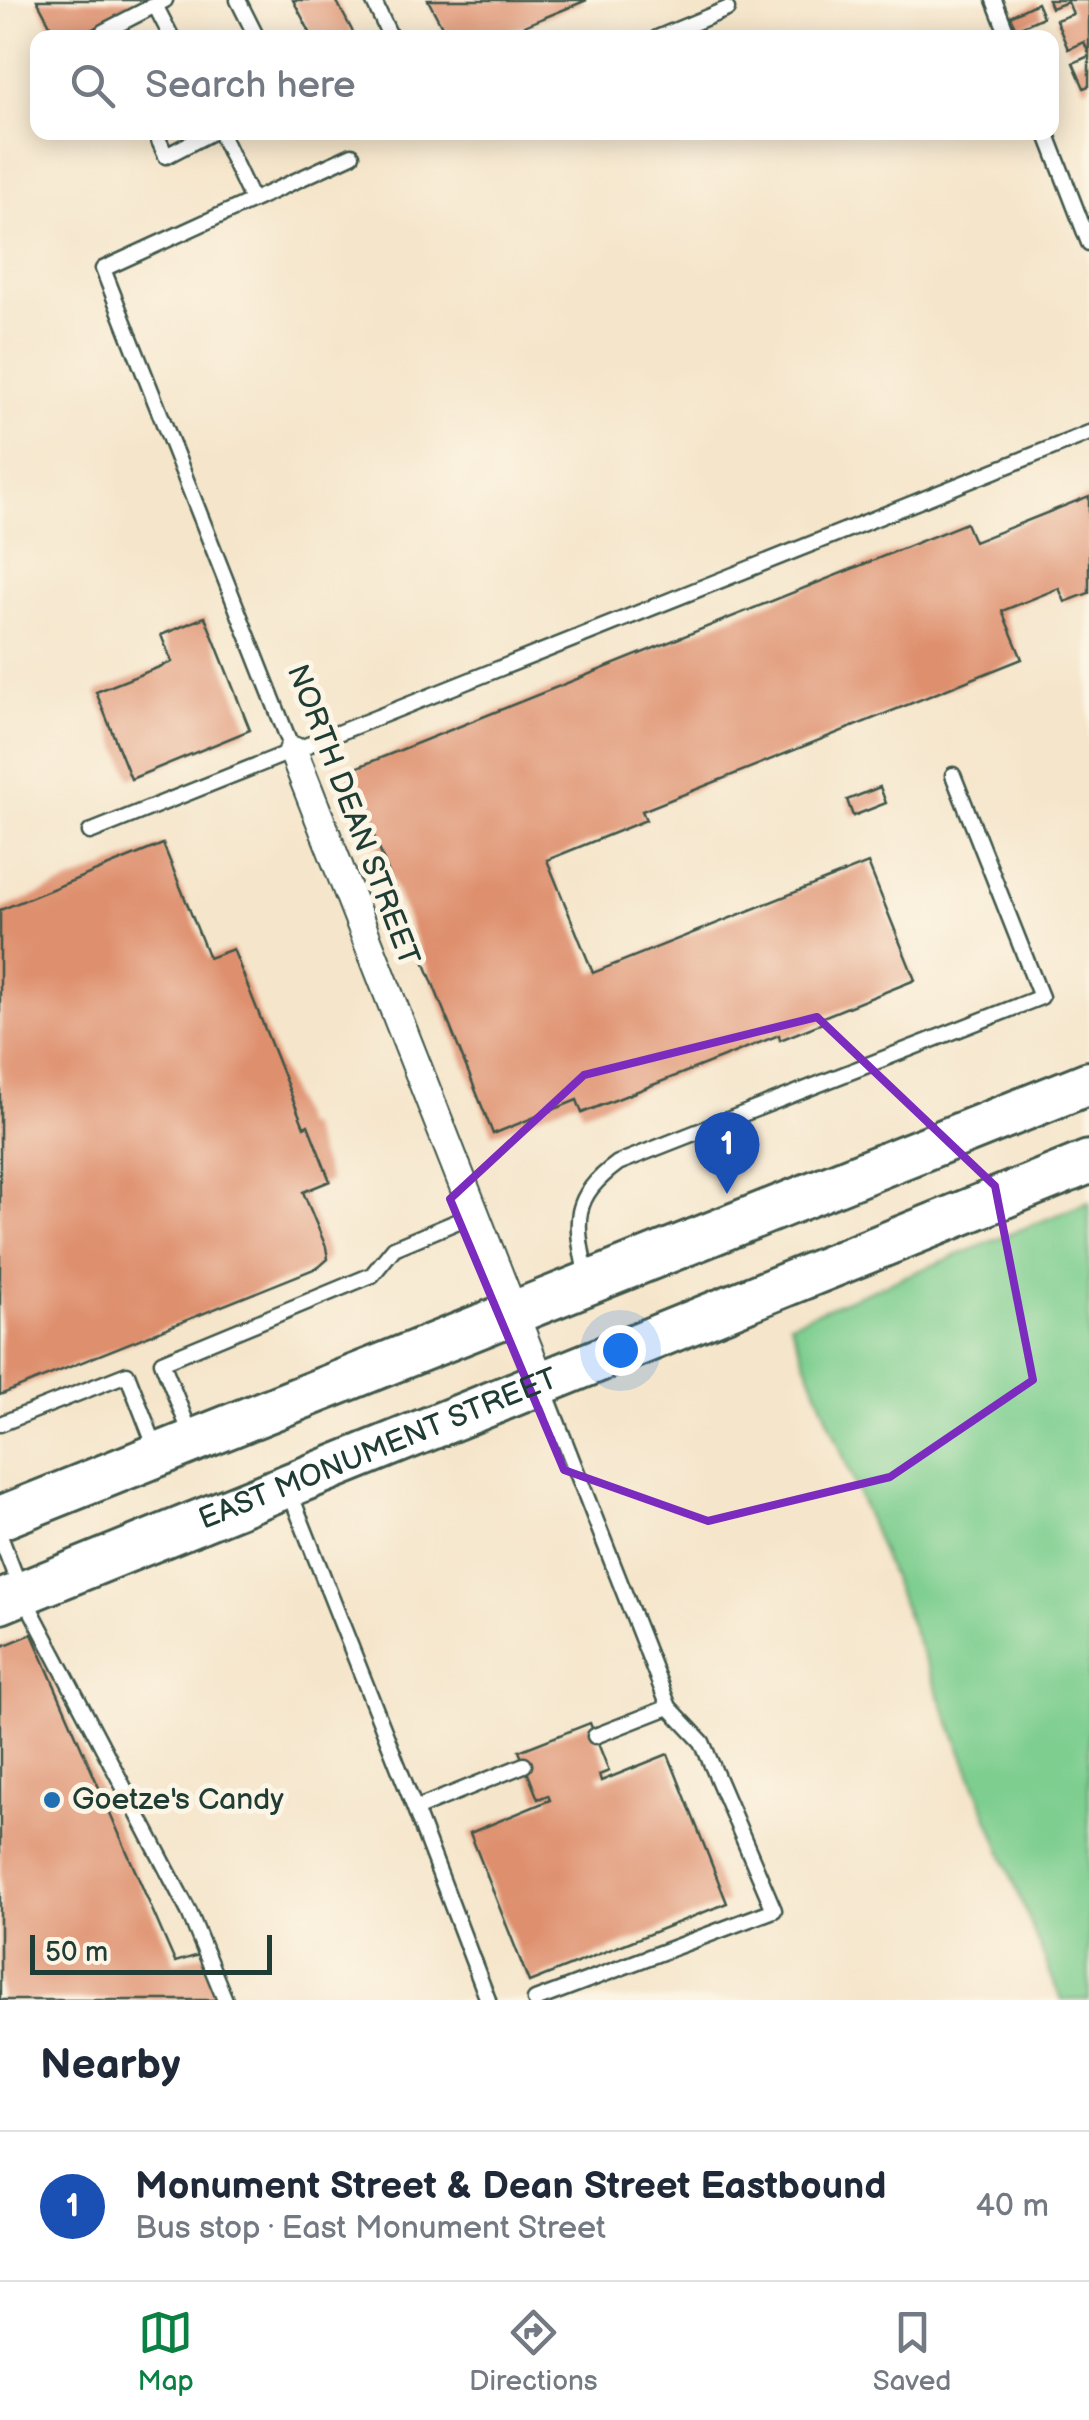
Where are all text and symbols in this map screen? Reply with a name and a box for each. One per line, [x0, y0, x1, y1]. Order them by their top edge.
search box [30, 30, 1059, 140]
icon: search [65, 58, 120, 113]
text: Search here [145, 63, 356, 108]
street label: NORTH DEAN STREET [279, 659, 427, 971]
pin: 1 [694, 1112, 760, 1194]
your location [595, 1325, 646, 1376]
street label: EAST MONUMENT STREET [194, 1361, 563, 1538]
place label: Goetze's Candy [72, 1782, 284, 1818]
marker: Goetze's Candy [41, 1789, 63, 1811]
scale bar [30, 1930, 272, 1974]
text: 50 m [45, 1936, 108, 1969]
text: Nearby [40, 2040, 180, 2091]
text: Monument Street & Dean Street Eastbound [135, 2164, 887, 2209]
text: 1 [66, 2187, 79, 2226]
text: 40 m [976, 2187, 1049, 2226]
text: Bus stop · East Monument Street [135, 2209, 606, 2248]
tab: Map [138, 2305, 194, 2398]
tab: Directions [469, 2305, 598, 2398]
tab: Saved [873, 2305, 951, 2398]

